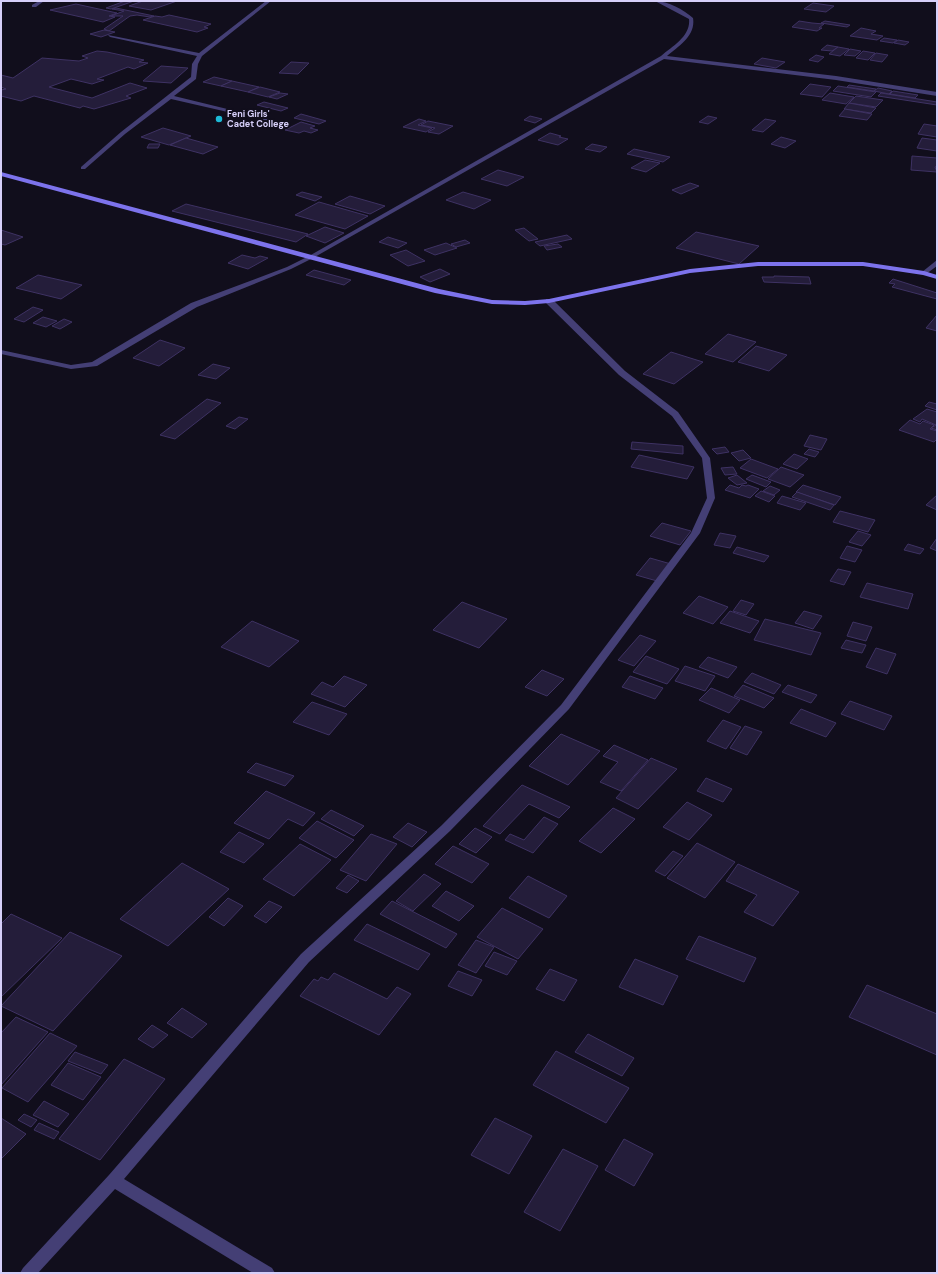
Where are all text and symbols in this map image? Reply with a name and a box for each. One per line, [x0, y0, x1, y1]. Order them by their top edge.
place label: Feni Girls' Cadet College [227, 108, 290, 130]
marker: Feni Girls' Cadet College [214, 114, 224, 124]

